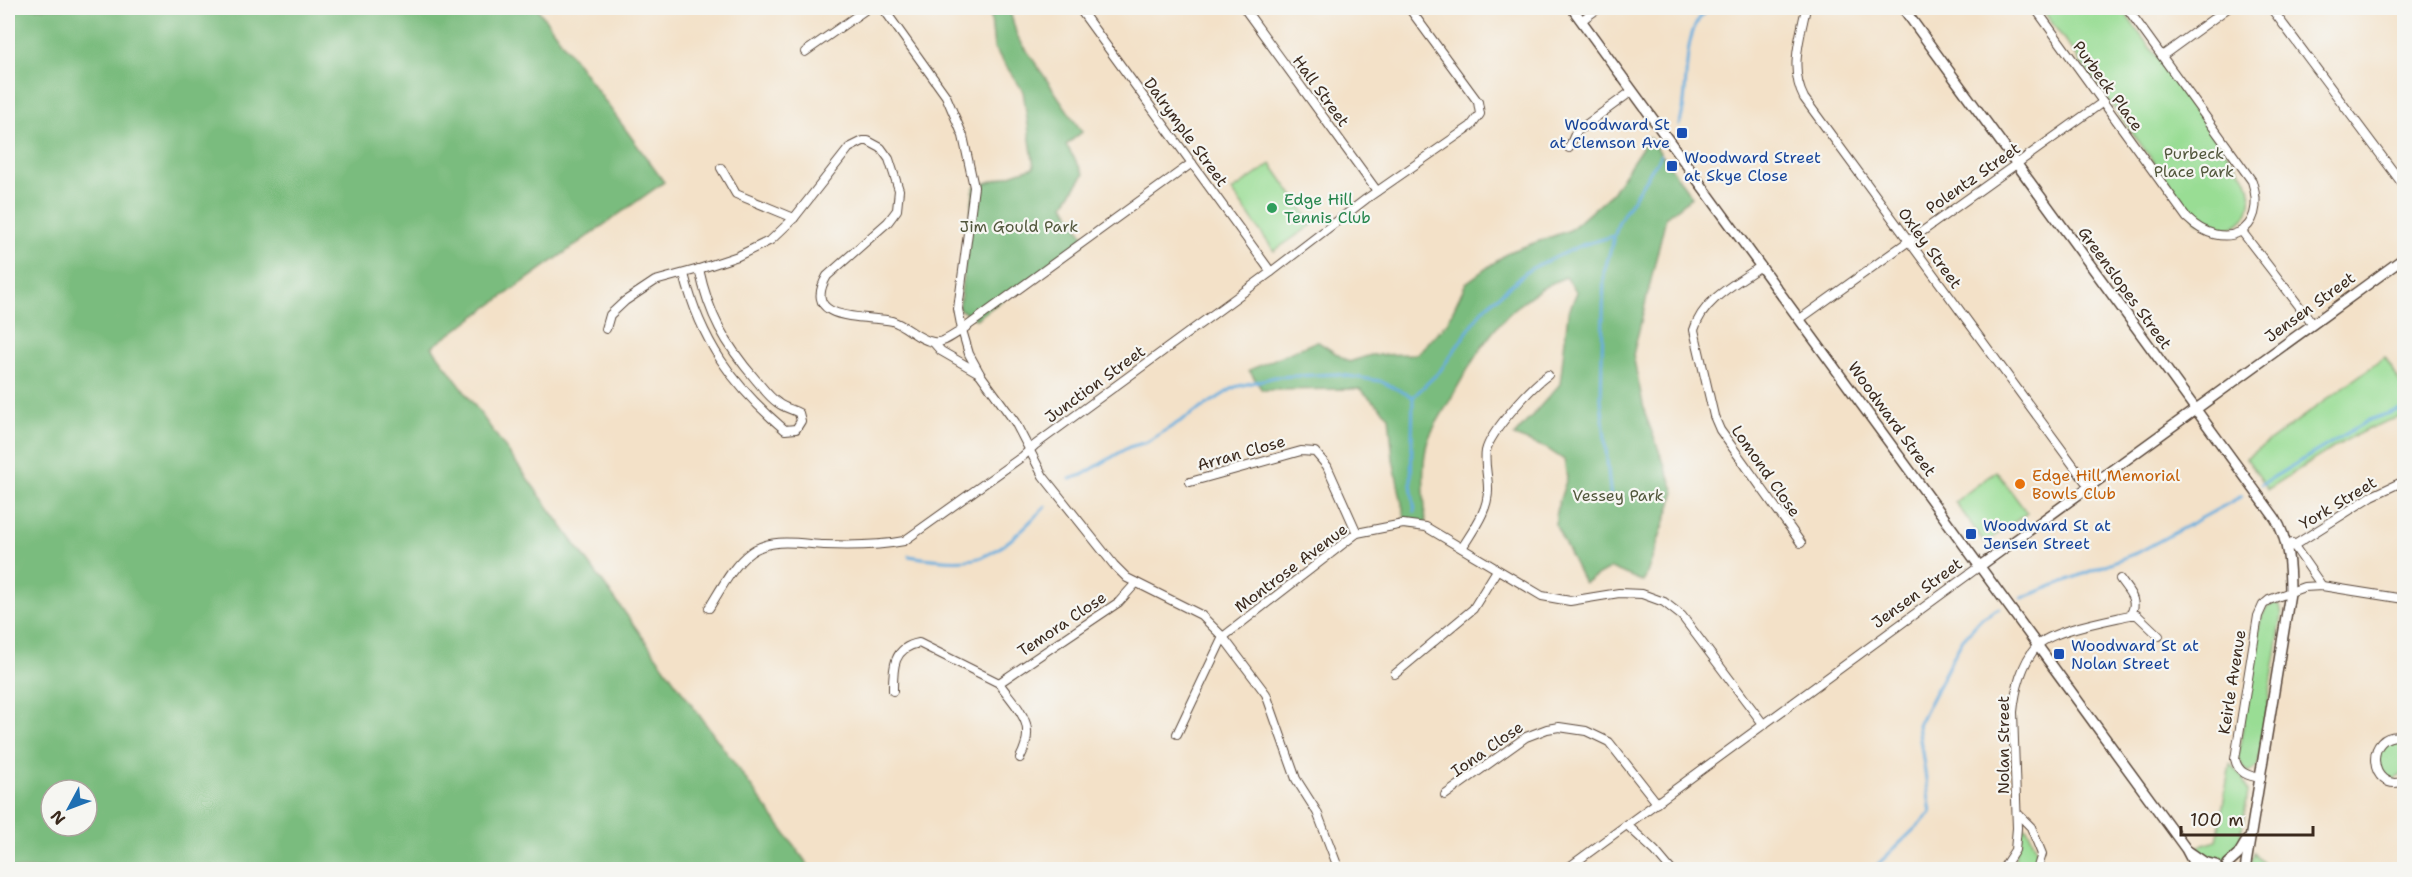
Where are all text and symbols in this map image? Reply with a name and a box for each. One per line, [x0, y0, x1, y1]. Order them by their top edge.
street label: Purbeck Place [2068, 37, 2148, 135]
street label: Hall Street [1288, 51, 1354, 131]
street label: Dalrymple Street [1139, 73, 1233, 191]
place label: Woodward St at Clemson Ave [1549, 114, 1670, 153]
marker: Woodward St at Clemson Ave [1675, 126, 1689, 140]
street label: Polentz Street [1922, 138, 2024, 218]
park label: Purbeck Place Park [2154, 143, 2234, 182]
place label: Woodward Street at Skye Close [1684, 147, 1821, 186]
marker: Woodward Street at Skye Close [1665, 159, 1679, 173]
place label: Edge Hill Tennis Club [1284, 189, 1371, 228]
marker: Edge Hill Tennis Club [1265, 201, 1279, 215]
street label: Oxley Street [1893, 203, 1967, 293]
park label: Jim Gould Park [960, 216, 1078, 237]
street label: Greenslopes Street [2073, 223, 2177, 353]
street label: Jensen Street [2261, 267, 2359, 347]
street label: Junction Street [1041, 341, 1149, 427]
street label: Woodward Street [1843, 357, 1941, 481]
street label: Lomond Close [1727, 421, 1805, 521]
street label: Arran Close [1194, 430, 1288, 476]
place label: Edge Hill Memorial Bowls Club [2032, 465, 2180, 504]
street label: York Street [2296, 472, 2380, 534]
marker: Edge Hill Memorial Bowls Club [2013, 477, 2027, 491]
park label: Vessey Park [1572, 485, 1664, 506]
place label: Woodward St at Jensen Street [1983, 515, 2111, 554]
street label: Montrose Avenue [1230, 519, 1352, 617]
marker: Woodward St at Jensen Street [1964, 527, 1978, 541]
street label: Jensen Street [1868, 553, 1966, 633]
street label: Temora Close [1014, 587, 1110, 661]
street label: Keirle Avenue [2213, 628, 2251, 736]
place label: Woodward St at Nolan Street [2071, 635, 2199, 674]
marker: Woodward St at Nolan Street [2052, 647, 2066, 661]
street label: Nolan Street [1993, 696, 2014, 794]
street label: Iona Close [1447, 716, 1527, 782]
north arrow [39, 778, 99, 838]
scale bar [2181, 799, 2313, 837]
text: N [46, 806, 70, 829]
text: 100 m [2190, 808, 2244, 832]

